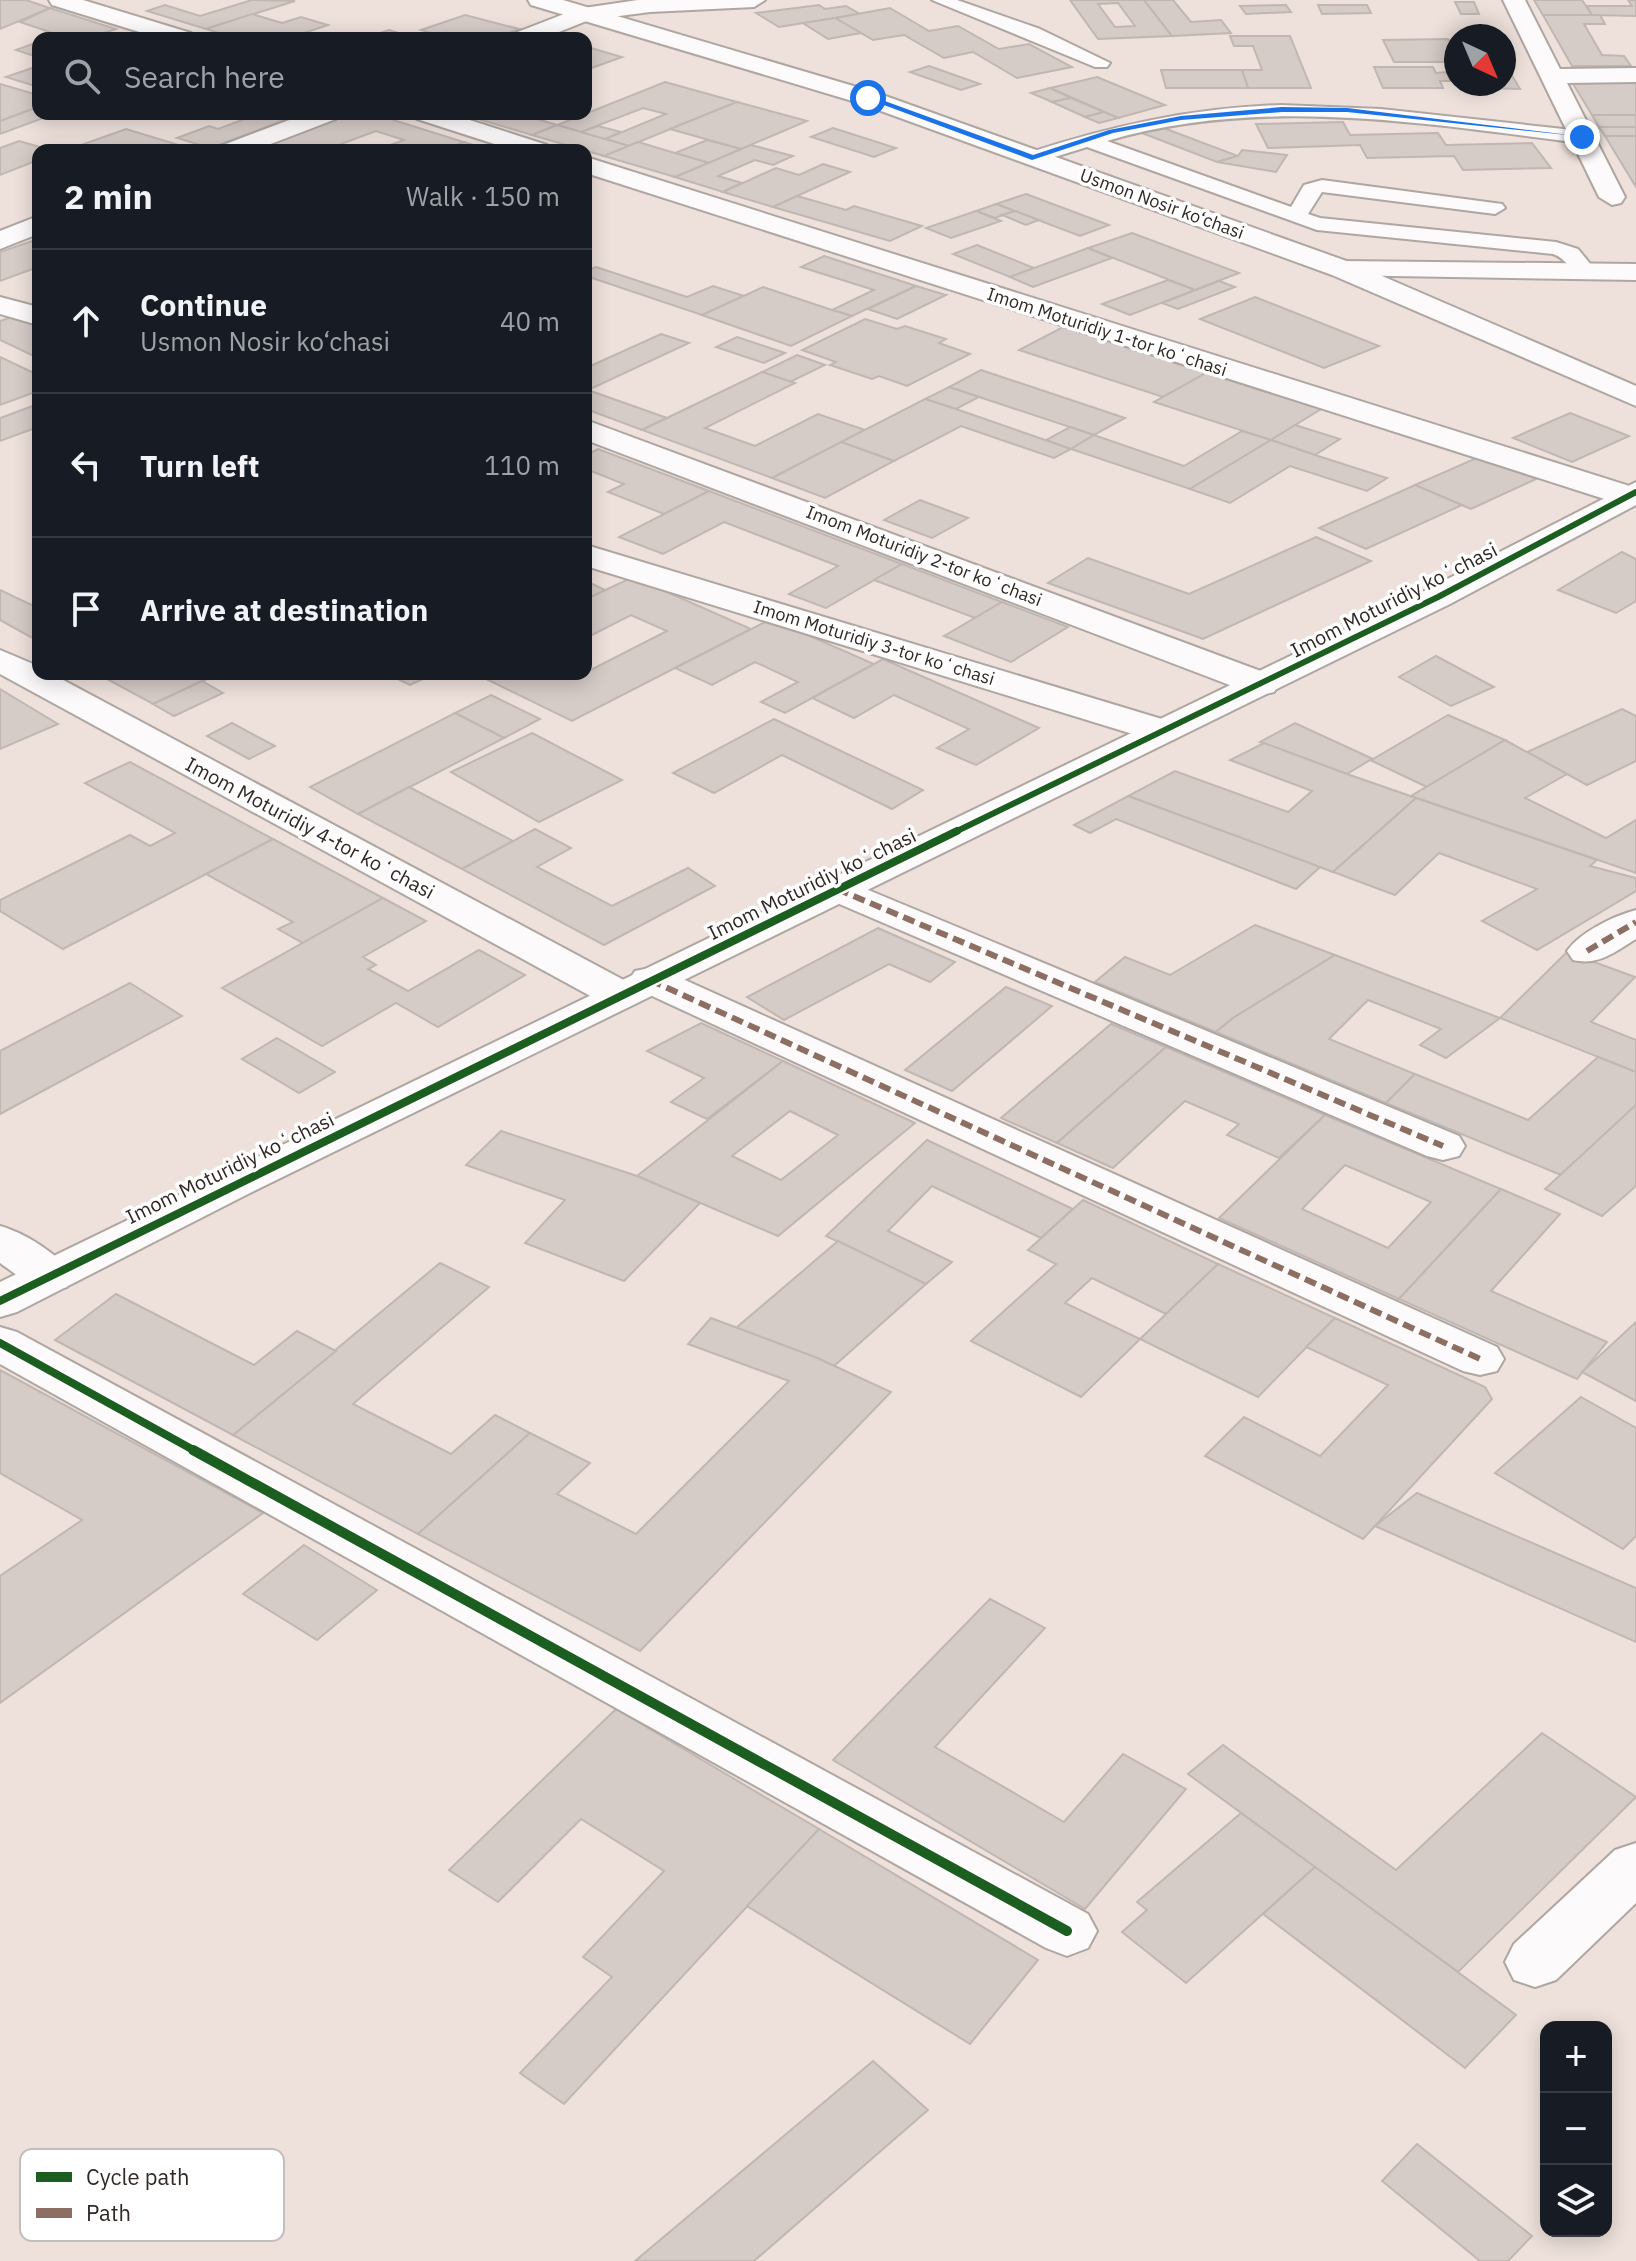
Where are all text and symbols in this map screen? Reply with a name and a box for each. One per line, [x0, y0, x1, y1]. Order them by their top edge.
north arrow [1444, 24, 1516, 96]
search box [32, 32, 592, 120]
icon: search [60, 54, 104, 98]
text: Search here [124, 57, 285, 96]
route start [850, 80, 886, 116]
route end [1564, 119, 1600, 155]
street label: Usmon Nosir ko‘chasi [1077, 163, 1247, 244]
text: 2 min [64, 174, 153, 218]
text: Walk · 150 m [406, 179, 560, 213]
street label: Imom Moturidiy 1-tor koʻchasi [984, 282, 1230, 381]
text: Continue [140, 285, 267, 324]
icon: ahead [64, 299, 108, 343]
text: 40 m [500, 304, 560, 338]
text: Usmon Nosir ko‘chasi [140, 324, 390, 358]
icon: left [64, 443, 108, 487]
text: Turn left [140, 446, 259, 485]
text: 110 m [484, 448, 560, 482]
street label: Imom Moturidiy 2-tor koʻchasi [803, 500, 1045, 611]
street label: Imom Moturidiy koʻchasi [1286, 536, 1502, 663]
icon: arrive [64, 587, 108, 631]
text: Arrive at destination [140, 590, 428, 629]
street label: Imom Moturidiy 3-tor koʻchasi [751, 595, 997, 690]
street label: Imom Moturidiy 4-tor koʻchasi [181, 750, 440, 905]
street label: Imom Moturidiy koʻchasi [703, 821, 920, 946]
street label: Imom Moturidiy koʻchasi [121, 1105, 338, 1230]
map controls [1540, 2021, 1612, 2237]
button: + [1540, 2021, 1612, 2093]
button: − [1540, 2093, 1612, 2165]
legend [20, 2149, 284, 2241]
text: Cycle path [86, 2162, 190, 2191]
button: layers [1540, 2165, 1612, 2237]
text: Path [86, 2198, 131, 2227]

